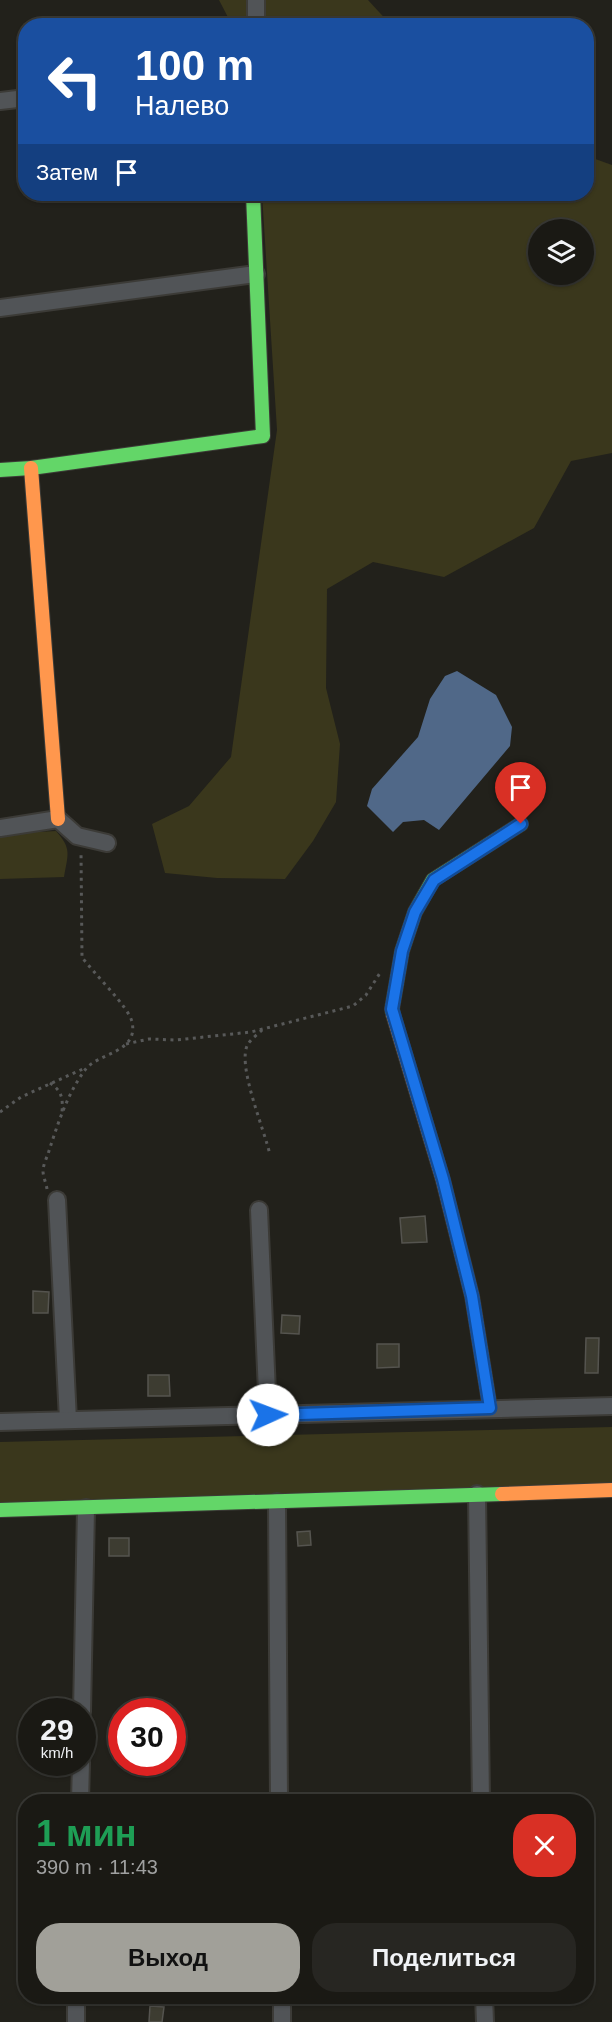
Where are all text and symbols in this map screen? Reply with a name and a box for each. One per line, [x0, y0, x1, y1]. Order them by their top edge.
icon: left [36, 42, 114, 120]
text: 100 m [135, 42, 254, 89]
text: Налево [135, 91, 229, 121]
icon: arrive [110, 156, 143, 189]
text: Затем [36, 160, 98, 185]
map controls [528, 219, 594, 285]
button: layers [528, 219, 594, 285]
pin [495, 762, 546, 824]
icon: arrive [504, 771, 537, 804]
position arrow [236, 1383, 300, 1447]
speed limit sign: 30 [108, 1698, 186, 1776]
text: 29 [40, 1713, 74, 1746]
text: km/h [41, 1744, 73, 1761]
text: 1 мин [36, 1813, 137, 1854]
button: close [513, 1814, 576, 1877]
text: 390 m · 11:43 [36, 1856, 158, 1878]
button: Выход [36, 1923, 300, 1992]
button: Поделиться [312, 1923, 576, 1992]

